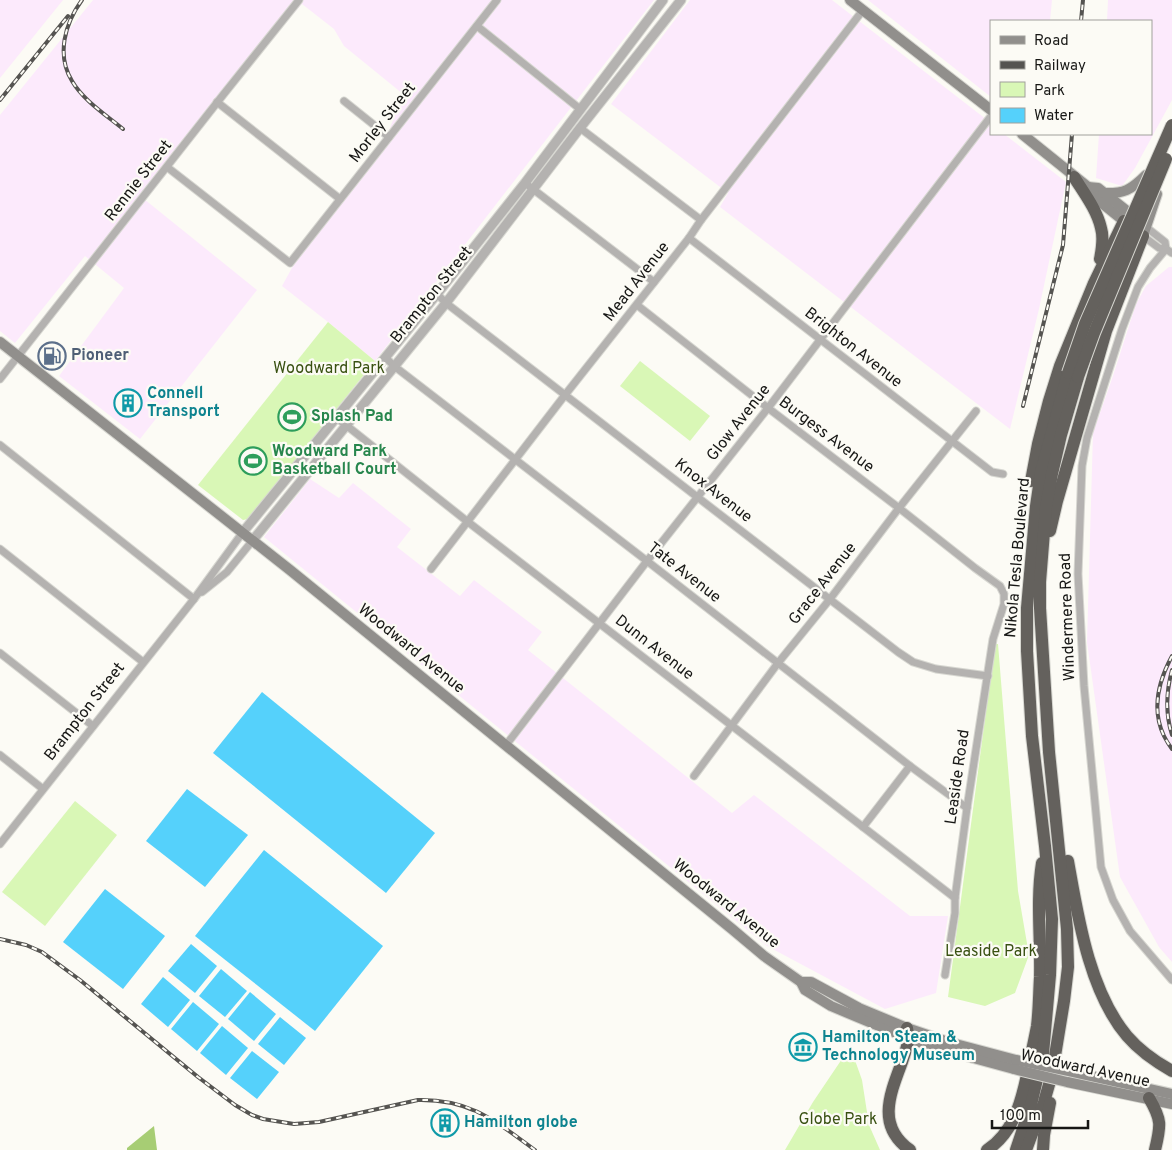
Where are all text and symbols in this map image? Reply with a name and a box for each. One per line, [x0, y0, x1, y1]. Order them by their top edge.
legend [990, 20, 1152, 135]
text: Road [1034, 32, 1069, 51]
text: Railway [1034, 57, 1086, 76]
street label: Morley Street [345, 79, 421, 167]
text: Park [1034, 82, 1065, 101]
text: Water [1034, 107, 1074, 126]
street label: Rennie Street [101, 136, 177, 226]
street label: Mead Avenue [600, 238, 674, 326]
street label: Brampton Street [387, 242, 477, 348]
street label: Brighton Avenue [800, 304, 906, 392]
fuel station icon: Pioneer [37, 341, 67, 371]
place label: Pioneer [71, 346, 129, 366]
park label: Woodward Park [273, 359, 385, 379]
street label: Glow Avenue [703, 381, 775, 465]
place label: Connell Transport [147, 384, 220, 422]
building icon: Connell Transport [113, 388, 143, 418]
street label: Burgess Avenue [774, 393, 878, 477]
sports icon: Splash Pad [277, 402, 307, 432]
place label: Splash Pad [311, 407, 393, 427]
place label: Woodward Park Basketball Court [272, 442, 397, 480]
sports icon: Woodward Park Basketball Court [238, 446, 268, 476]
street label: Knox Avenue [670, 454, 756, 528]
street label: Nikola Tesla Boulevard [1001, 477, 1035, 639]
street label: Tate Avenue [643, 538, 725, 608]
street label: Grace Avenue [785, 539, 861, 629]
street label: Windermere Road [1056, 552, 1080, 682]
street label: Woodward Avenue [353, 600, 469, 698]
street label: Dunn Avenue [610, 611, 698, 685]
street label: Brampton Street [40, 659, 130, 765]
street label: Leaside Road [941, 728, 975, 826]
street label: Woodward Avenue [668, 855, 784, 953]
park label: Leaside Park [945, 942, 1037, 962]
place label: Hamilton Steam & Technology Museum [822, 1028, 975, 1066]
museum icon: Hamilton Steam & Technology Museum [788, 1032, 818, 1062]
street label: Woodward Avenue [1018, 1046, 1152, 1092]
scale bar [992, 1098, 1088, 1130]
text: 100 m [1000, 1107, 1041, 1126]
building icon: Hamilton globe [430, 1108, 460, 1138]
park label: Globe Park [799, 1110, 877, 1130]
place label: Hamilton globe [464, 1113, 578, 1133]

